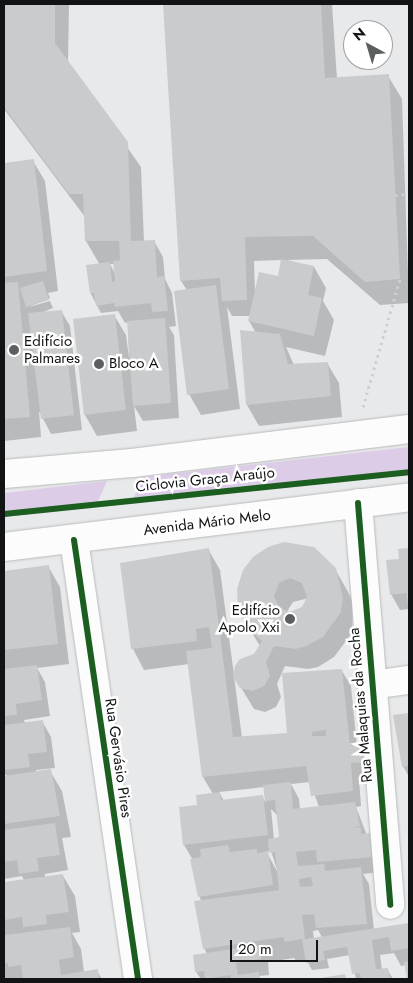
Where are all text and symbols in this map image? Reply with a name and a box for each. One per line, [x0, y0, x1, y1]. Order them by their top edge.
north arrow [343, 20, 393, 70]
text: N [349, 23, 370, 45]
place label: Edifício Palmares [24, 332, 80, 367]
marker: Edifício Palmares [8, 344, 20, 356]
place label: Bloco A [109, 355, 159, 373]
marker: Bloco A [93, 358, 105, 370]
street label: Ciclovia Graça Araújo [134, 464, 276, 496]
street label: Avenida Mário Melo [142, 506, 272, 540]
place label: Edifício Apolo Xxi [218, 601, 280, 636]
marker: Edifício Apolo Xxi [284, 613, 296, 625]
street label: Rua Malaquias da Rocha [345, 627, 377, 783]
street label: Rua Gervásio Pires [101, 697, 135, 819]
scale bar [233, 930, 320, 962]
text: 20 m [238, 938, 272, 960]

